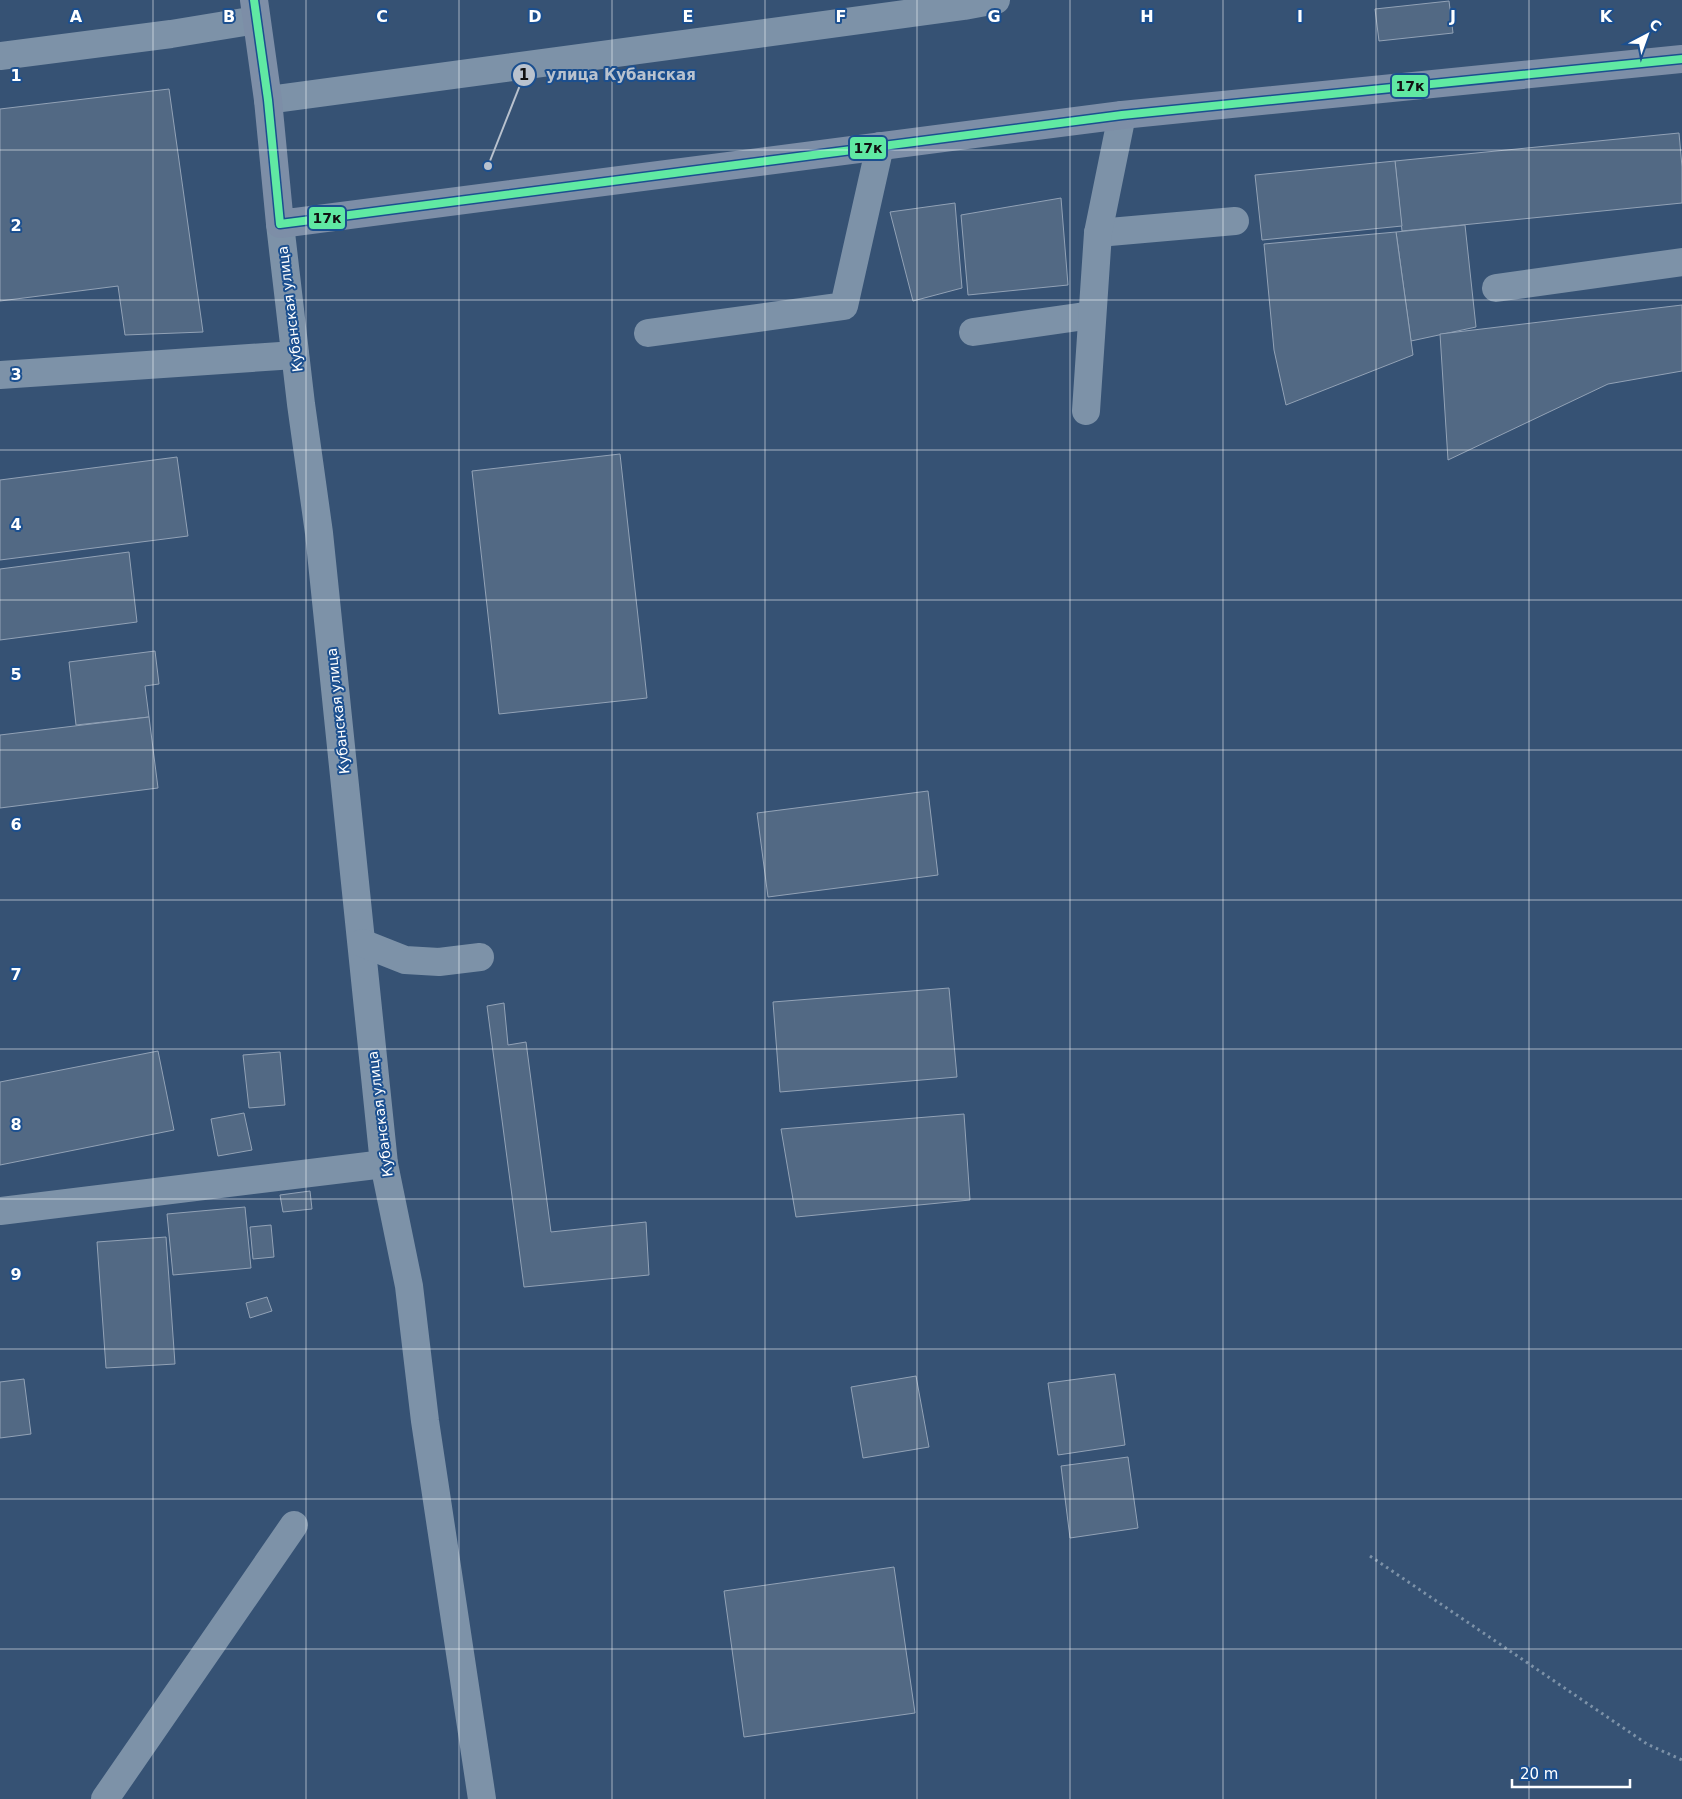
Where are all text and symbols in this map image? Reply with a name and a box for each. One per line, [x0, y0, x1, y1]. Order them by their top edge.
text: A [70, 7, 83, 26]
text: B [223, 7, 235, 26]
text: C [376, 7, 388, 26]
text: D [528, 7, 542, 26]
text: E [683, 7, 693, 26]
text: F [836, 7, 846, 26]
text: G [987, 7, 1001, 26]
text: H [1140, 7, 1154, 26]
text: I [1297, 7, 1303, 26]
text: J [1449, 7, 1456, 26]
text: K [1600, 7, 1613, 26]
north arrow [1622, 10, 1672, 60]
text: С [1646, 16, 1665, 35]
callout: улица Кубанская [511, 60, 706, 90]
text: 1 [10, 66, 22, 85]
text: 1 [519, 66, 529, 84]
text: улица Кубанская [546, 66, 696, 84]
line badge: 17к [1391, 74, 1429, 98]
text: 17к [1396, 78, 1425, 94]
line badge: 17к [849, 136, 887, 160]
text: 17к [854, 140, 883, 156]
line badge: 17к [308, 206, 346, 230]
text: 17к [313, 210, 342, 226]
text: 2 [10, 216, 22, 235]
street label: Кубанская улица [274, 245, 306, 373]
text: 3 [10, 365, 22, 384]
text: 4 [10, 515, 22, 534]
street label: Кубанская улица [323, 647, 353, 775]
text: 5 [10, 665, 22, 684]
text: 6 [10, 815, 22, 834]
text: 7 [10, 965, 22, 984]
street label: Кубанская улица [364, 1050, 396, 1178]
text: 8 [10, 1115, 22, 1134]
text: 9 [10, 1265, 22, 1284]
scale bar [1512, 1756, 1630, 1788]
text: 20 m [1520, 1765, 1558, 1783]

